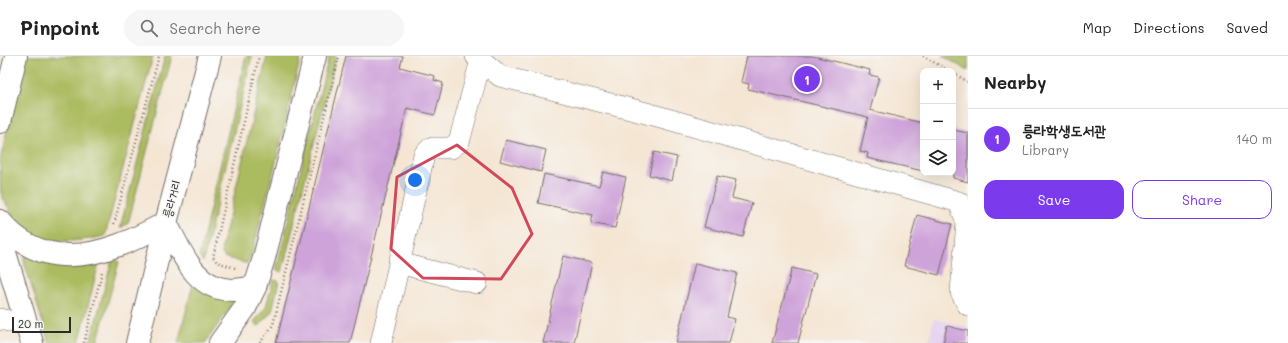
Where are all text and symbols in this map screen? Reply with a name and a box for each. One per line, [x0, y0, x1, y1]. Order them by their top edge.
search box [124, 10, 404, 46]
text: Pinpoint [20, 15, 100, 40]
icon: search [138, 17, 160, 39]
text: Search here [170, 18, 261, 38]
text: Map [1083, 18, 1111, 37]
text: Directions [1133, 18, 1204, 37]
text: Saved [1226, 18, 1268, 37]
pin: 1 [794, 64, 820, 94]
map controls [920, 68, 956, 176]
button: + [920, 68, 956, 104]
text: Nearby [984, 71, 1046, 93]
button: − [920, 104, 956, 140]
text: 릉라학생도서관 [1022, 120, 1107, 140]
text: 1 [994, 130, 1000, 147]
text: 140 m [1236, 130, 1272, 147]
button: layers [920, 140, 956, 176]
text: Library [1022, 141, 1069, 158]
your location [405, 170, 425, 190]
street label: 릉라거리 [158, 178, 184, 219]
button: Save [984, 180, 1124, 219]
button: Share [1132, 180, 1272, 219]
scale bar [12, 315, 71, 334]
text: 20 m [18, 316, 43, 331]

